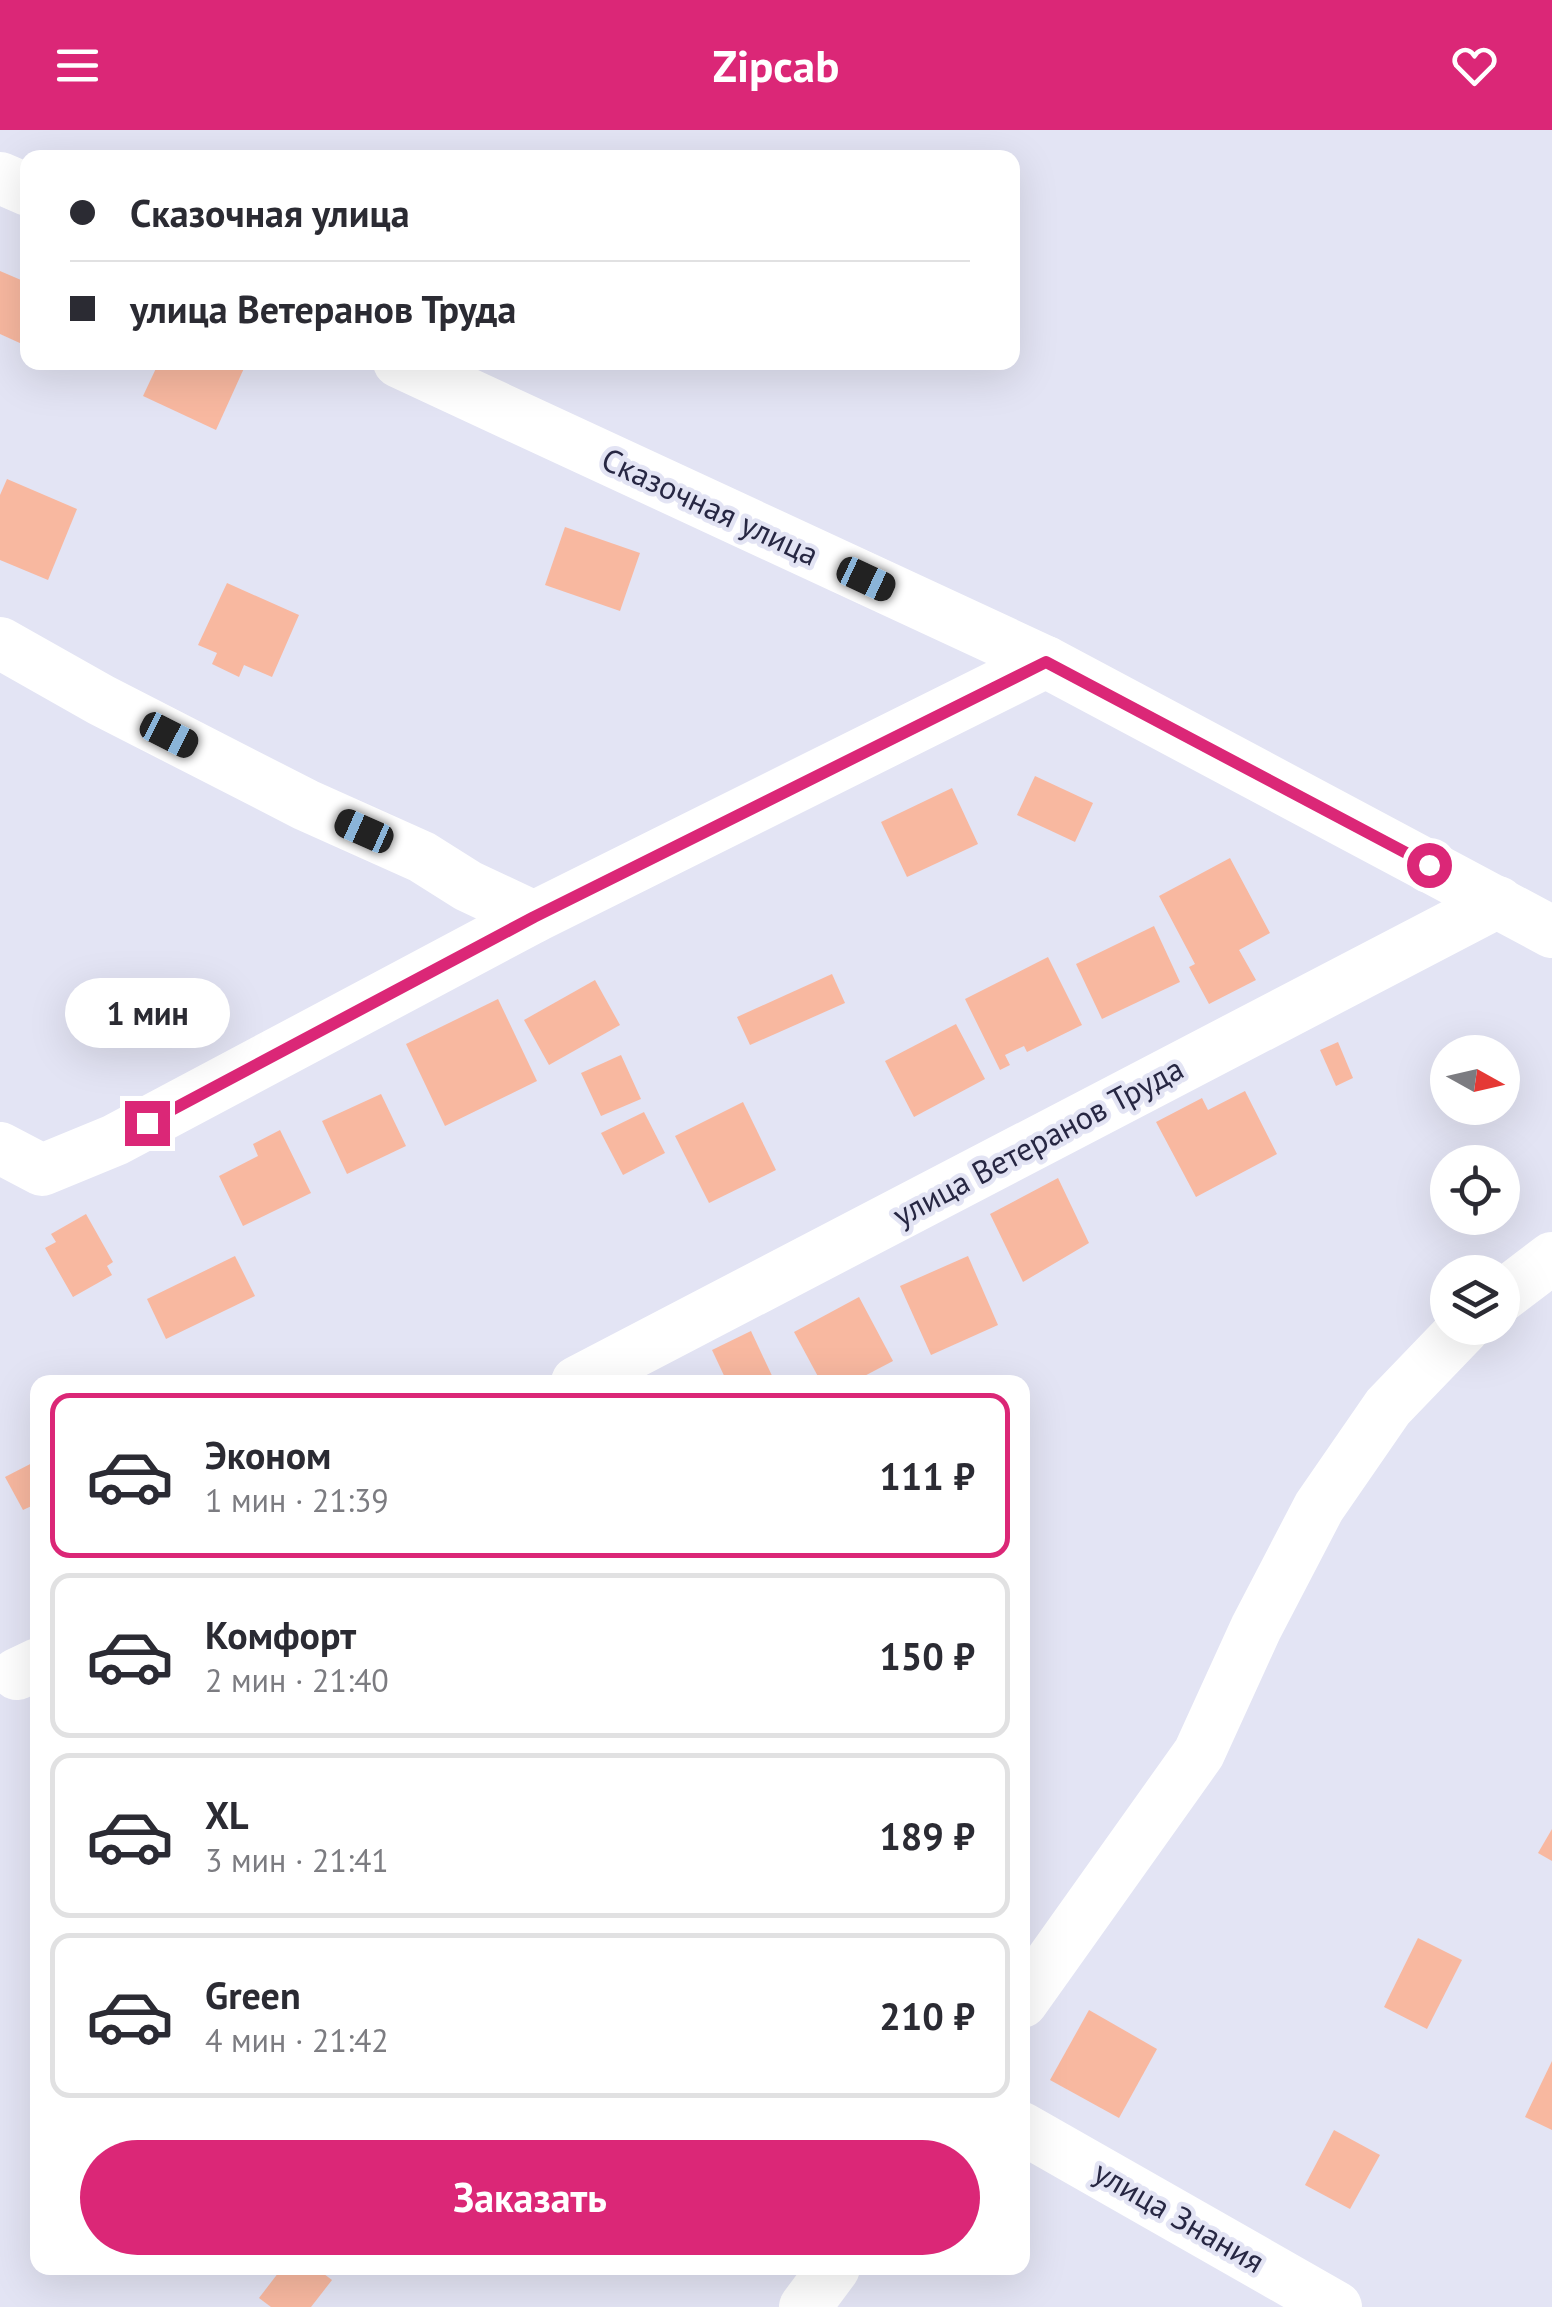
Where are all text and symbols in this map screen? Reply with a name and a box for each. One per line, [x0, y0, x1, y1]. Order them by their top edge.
text: Zipcab [713, 36, 839, 94]
icon: menu [50, 38, 105, 93]
icon: heart [1447, 38, 1502, 93]
text: Сказочная улица [130, 188, 410, 237]
text: улица Ветеранов Труда [130, 284, 516, 333]
street label: Сказочная улица [595, 437, 826, 575]
car [832, 553, 900, 605]
car [135, 708, 203, 762]
car [330, 805, 398, 857]
route start [1407, 843, 1452, 888]
callout: 1 мин [64, 978, 230, 1048]
text: 1 мин [106, 992, 189, 1034]
north arrow [1430, 1035, 1520, 1125]
map controls [1430, 1035, 1520, 1345]
street label: улица Ветеранов Труда [885, 1047, 1190, 1236]
route end [125, 1101, 170, 1146]
button: locate [1430, 1145, 1520, 1235]
button: layers [1430, 1255, 1520, 1345]
text: Эконом [205, 1430, 331, 1479]
icon: car [85, 1431, 175, 1521]
text: 111 ₽ [879, 1451, 975, 1500]
text: 1 мин · 21:39 [205, 1479, 389, 1521]
text: Комфорт [205, 1610, 356, 1659]
icon: car [85, 1611, 175, 1701]
text: 150 ₽ [879, 1631, 975, 1680]
text: 2 мин · 21:40 [205, 1659, 389, 1701]
text: XL [205, 1790, 249, 1839]
icon: car [85, 1791, 175, 1881]
text: 189 ₽ [879, 1811, 975, 1860]
text: 3 мин · 21:41 [205, 1839, 389, 1881]
text: Green [205, 1970, 301, 2019]
icon: car [85, 1971, 175, 2061]
text: 210 ₽ [879, 1991, 975, 2040]
text: 4 мин · 21:42 [205, 2019, 389, 2061]
button: Заказать [80, 2140, 980, 2255]
street label: улица Знания [1087, 2150, 1272, 2282]

